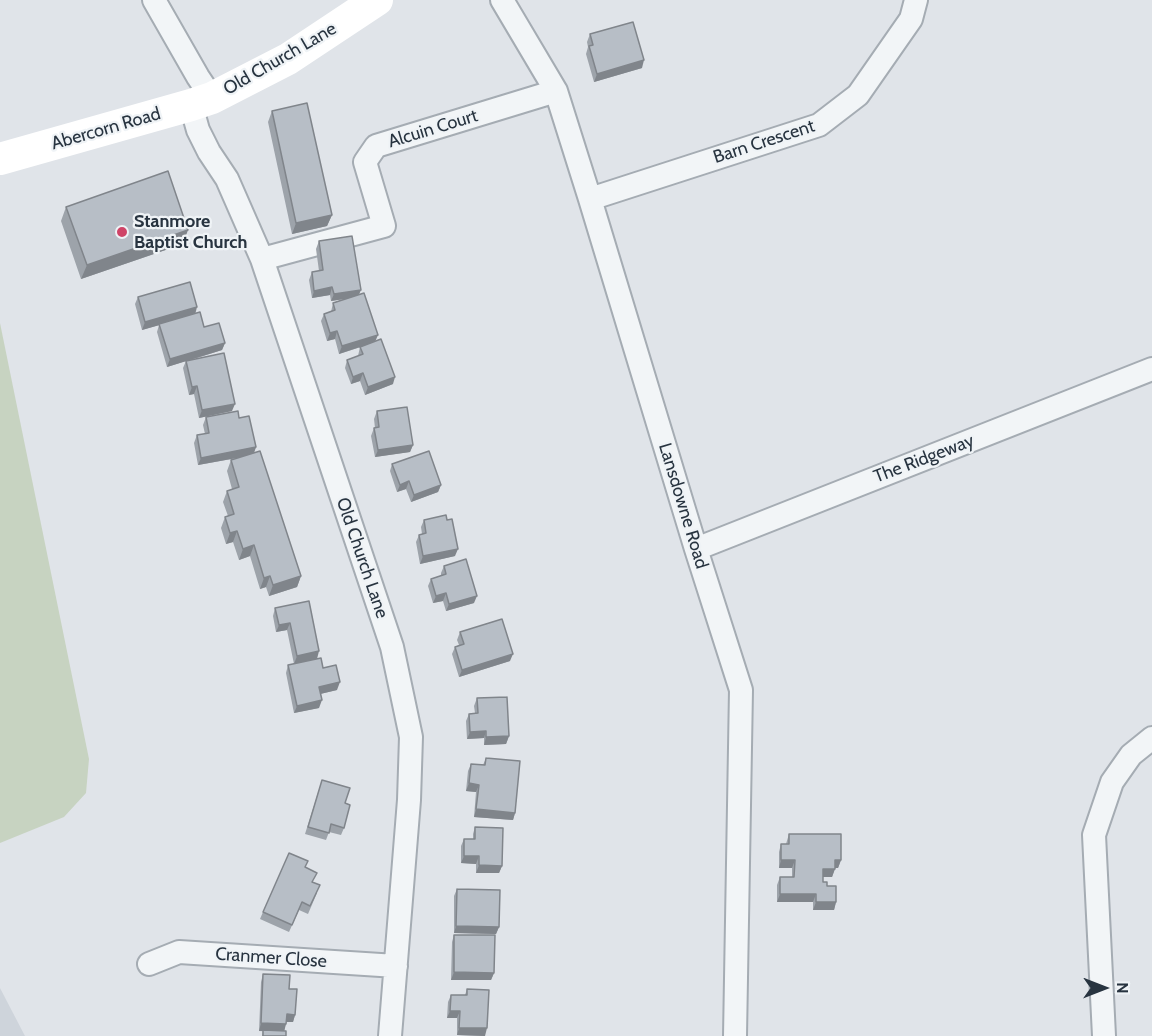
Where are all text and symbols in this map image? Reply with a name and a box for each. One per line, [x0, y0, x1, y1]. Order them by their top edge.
street label: Old Church Lane [220, 18, 340, 100]
street label: Abercorn Road [49, 103, 163, 155]
street label: Alcuin Court [386, 105, 480, 153]
street label: Barn Crescent [710, 115, 818, 169]
place label: Stanmore Baptist Church [134, 211, 247, 254]
marker: Stanmore Baptist Church [115, 225, 129, 239]
street label: The Ridgeway [871, 430, 977, 488]
street label: Lansdowne Road [654, 440, 712, 572]
street label: Old Church Lane [331, 495, 393, 621]
street label: Cranmer Close [214, 943, 328, 973]
north arrow [1074, 958, 1134, 1018]
text: N [1113, 982, 1132, 994]

